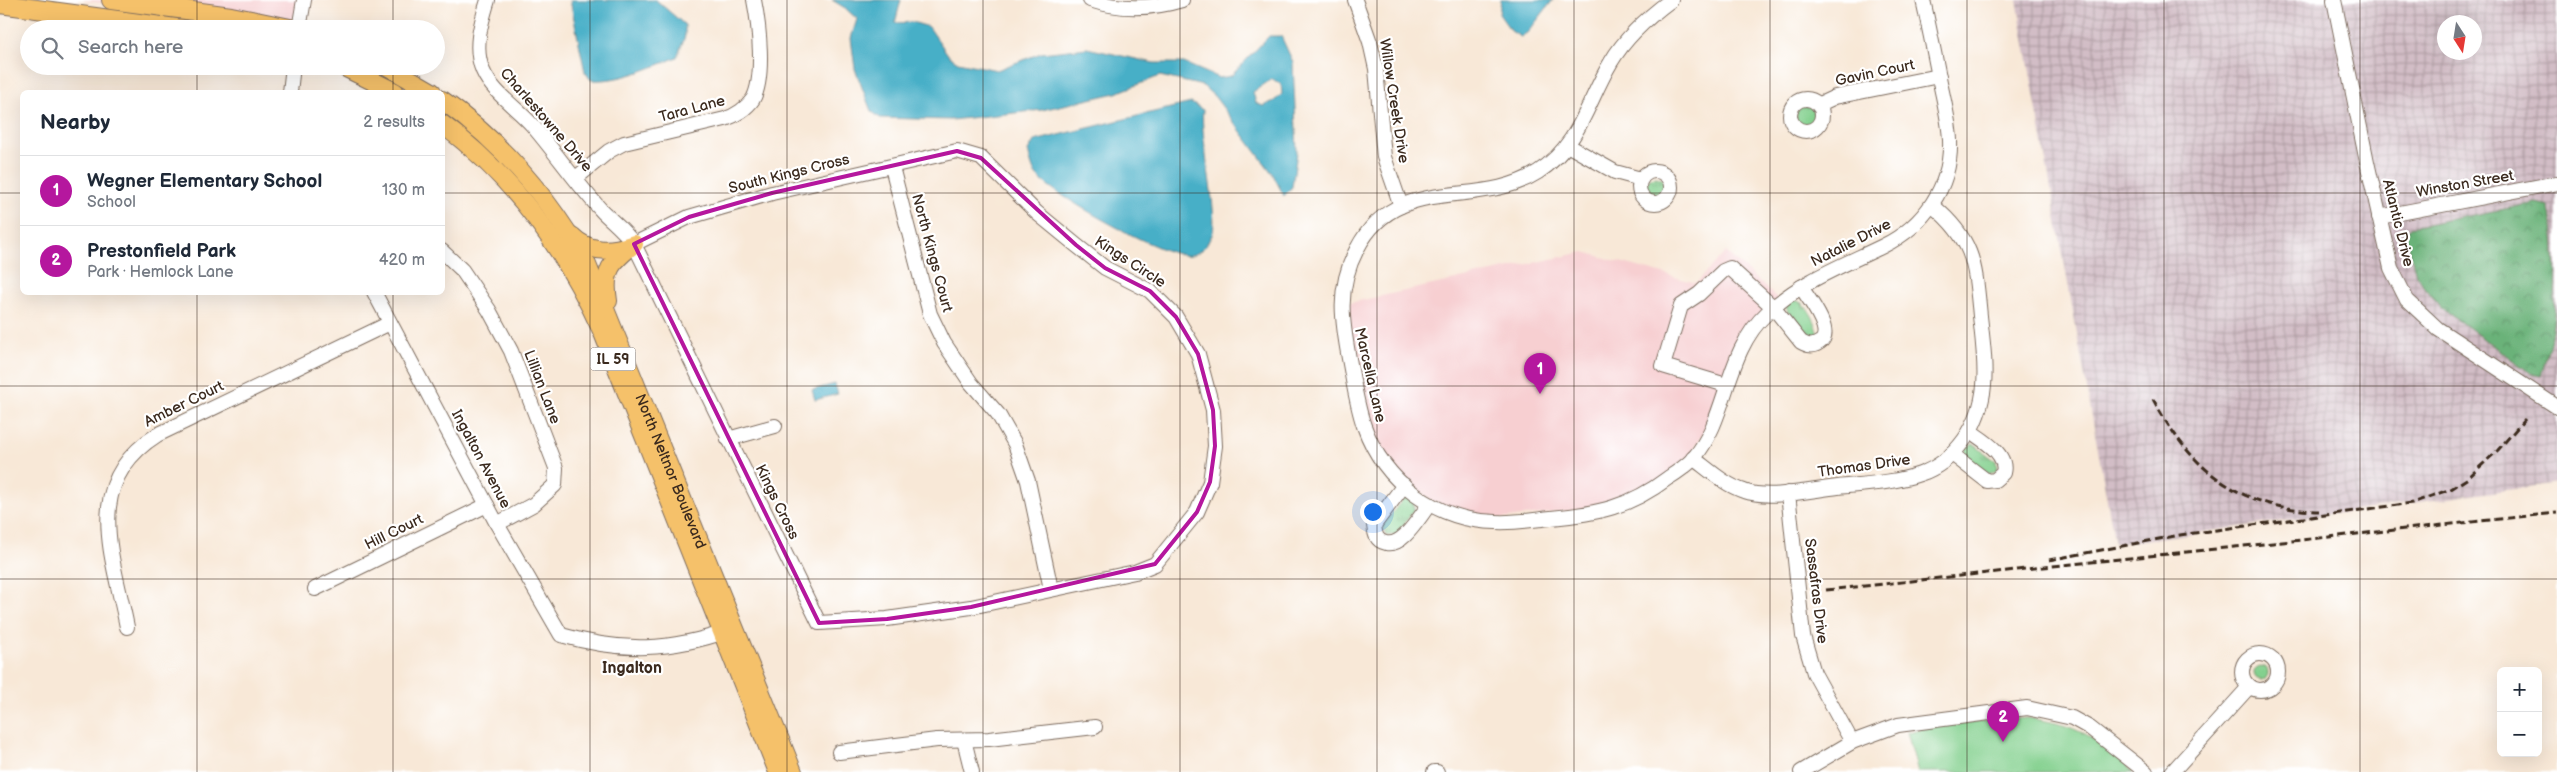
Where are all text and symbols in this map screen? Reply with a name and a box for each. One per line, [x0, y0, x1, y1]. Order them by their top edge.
north arrow [2437, 15, 2482, 60]
search box [20, 20, 445, 75]
icon: search [38, 34, 66, 62]
text: Search here [78, 36, 183, 59]
street label: Willow Creek Drive [1375, 37, 1413, 165]
street label: Gavin Court [1834, 55, 1917, 91]
street label: Charlestowne Drive [496, 64, 596, 176]
street label: Tara Lane [657, 91, 727, 127]
text: Nearby [40, 110, 110, 135]
text: 2 results [363, 113, 425, 132]
street label: South Kings Cross [727, 150, 852, 198]
street label: Winston Street [2415, 166, 2516, 202]
text: Wegner Elementary School [87, 170, 322, 193]
street label: Atlantic Drive [2378, 177, 2418, 269]
text: 1 [53, 181, 59, 200]
text: 130 m [382, 181, 425, 200]
street label: North Kings Court [907, 192, 957, 315]
text: School [87, 193, 136, 212]
street label: Natalie Drive [1808, 215, 1894, 271]
street label: Kings Circle [1091, 232, 1169, 292]
text: Prestonfield Park [87, 240, 236, 263]
text: 2 [51, 251, 61, 270]
text: 420 m [379, 251, 425, 270]
text: Park · Hemlock Lane [87, 263, 233, 282]
street label: Marcella Lane [1350, 326, 1390, 424]
street label: Lillian Lane [519, 347, 565, 427]
road number: IL 59 [590, 348, 636, 370]
pin: 1 [1524, 353, 1556, 394]
street label: Amber Court [141, 376, 227, 431]
street label: North Neltnor Boulevard [631, 391, 711, 551]
street label: Ingalton Avenue [447, 406, 515, 512]
street label: Thomas Drive [1817, 450, 1912, 482]
street label: Kings Cross [751, 461, 804, 543]
your location [1360, 499, 1386, 525]
street label: Hill Court [362, 510, 427, 554]
street label: Sassafras Drive [1800, 537, 1832, 645]
district label: Ingalton [602, 659, 662, 678]
map controls [2497, 667, 2542, 757]
button: + [2497, 667, 2542, 712]
pin: 2 [1987, 701, 2019, 742]
button: − [2497, 712, 2542, 757]

